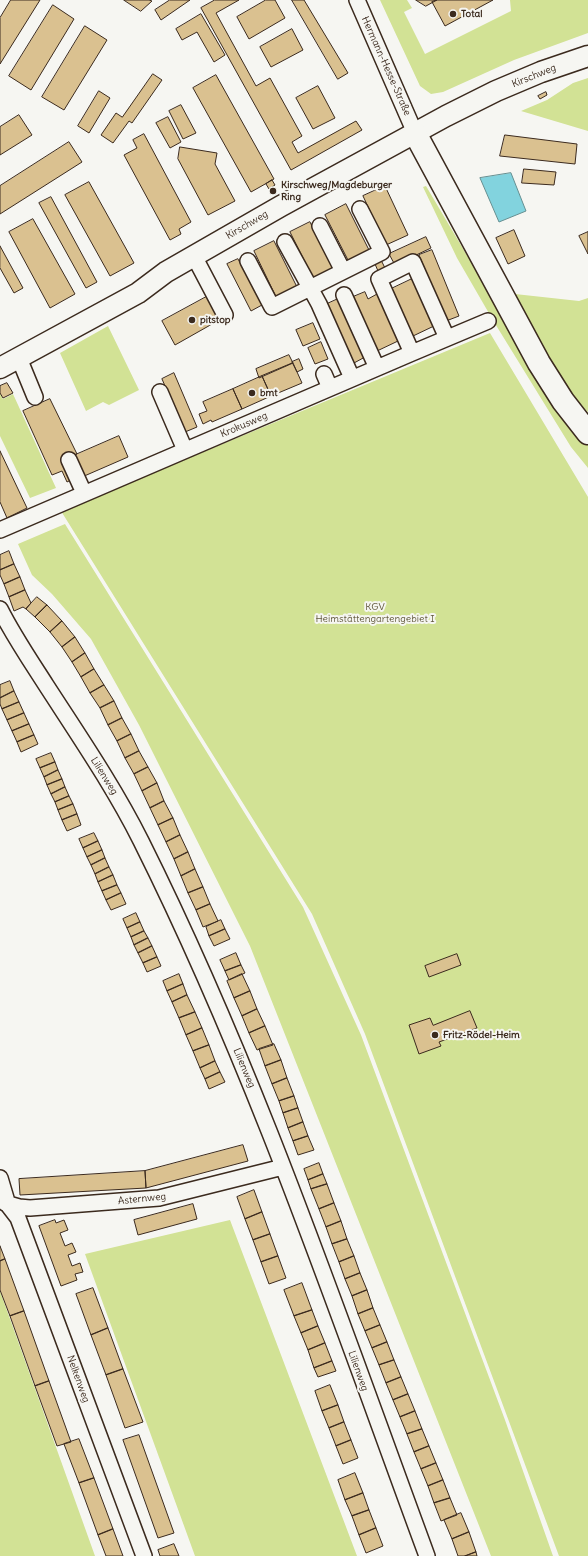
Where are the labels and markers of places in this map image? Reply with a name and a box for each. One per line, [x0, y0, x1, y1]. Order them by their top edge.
place label: Total [461, 8, 482, 20]
marker: Total [448, 9, 458, 19]
place label: Kirschweg/Magdeburger Ring [281, 179, 392, 202]
marker: Kirschweg/Magdeburger Ring [268, 186, 278, 196]
place label: pitstop [200, 314, 231, 326]
marker: pitstop [187, 315, 197, 325]
place label: bmt [260, 387, 278, 399]
marker: bmt [247, 388, 257, 398]
place label: Fritz-Rödel-Heim [443, 1029, 520, 1041]
marker: Fritz-Rödel-Heim [430, 1030, 440, 1040]

